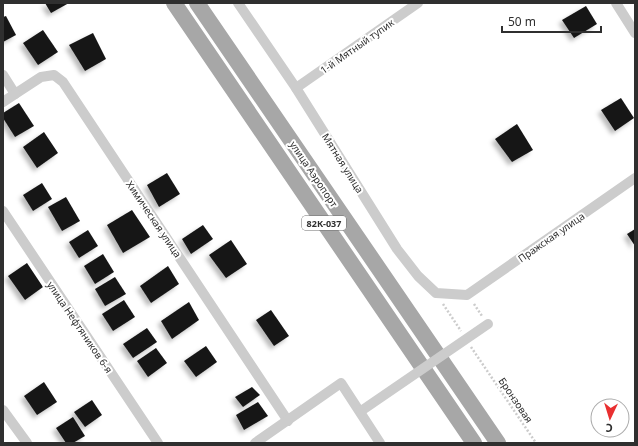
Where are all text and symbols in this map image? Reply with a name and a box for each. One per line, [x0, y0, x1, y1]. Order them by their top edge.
scale bar [502, 8, 601, 34]
text: 50 m [508, 13, 536, 30]
street label: 1-й Мятный тупик [317, 15, 397, 77]
street label: Мятная улица [319, 130, 367, 196]
street label: улица Аэропорт [287, 138, 342, 210]
street label: Химическая улица [123, 178, 185, 260]
street label: Пражская улица [515, 209, 587, 265]
road number: 82К-037 [302, 216, 346, 230]
street label: улица Нефтяников 6-я [44, 278, 116, 376]
street label: Бронзовая [496, 374, 536, 426]
north arrow [590, 398, 630, 438]
text: С [605, 421, 613, 436]

